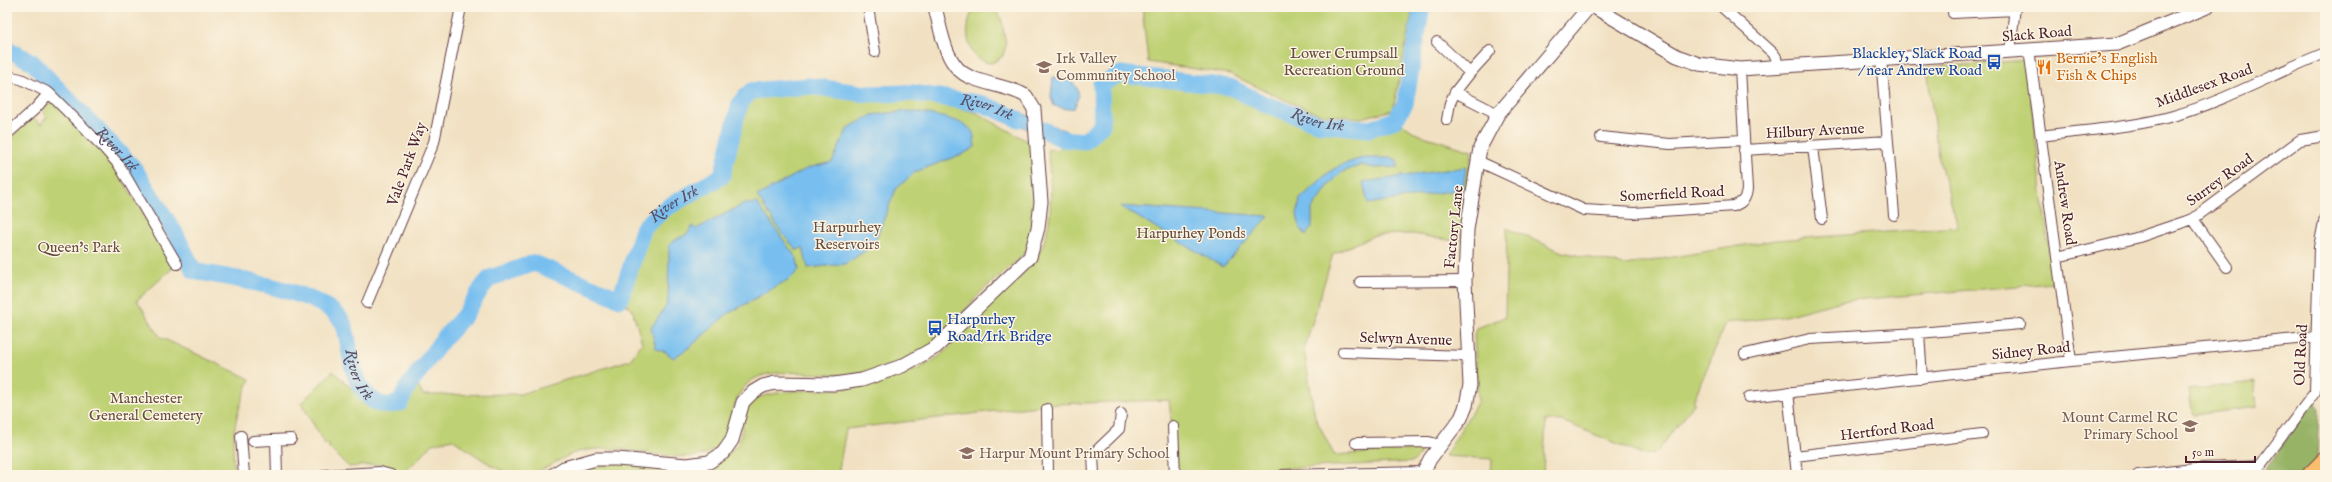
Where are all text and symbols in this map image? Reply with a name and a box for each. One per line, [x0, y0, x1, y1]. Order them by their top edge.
street label: Slack Road [2001, 21, 2074, 47]
park label: Lower Crumpsall Recreation Ground [1283, 44, 1406, 80]
place label: Blackley, Slack Road / near Andrew Road [1852, 44, 1983, 80]
place label: Irk Valley Community School [1056, 49, 1177, 85]
place label: Bernie’s English Fish & Chips [2056, 49, 2158, 85]
bus stop icon: Blackley, Slack Road / near Andrew Road [1985, 53, 2003, 71]
school or university icon: Irk Valley Community School [1035, 58, 1053, 76]
restaurant icon: Bernie’s English Fish & Chips [2035, 58, 2053, 76]
street label: Middlesex Road [2153, 59, 2256, 112]
water label: River Irk [959, 91, 1016, 126]
water label: River Irk [1288, 104, 1346, 136]
street label: Vale Park Way [383, 119, 431, 210]
street label: Hilbury Avenue [1765, 119, 1865, 143]
water label: River Irk [90, 123, 144, 176]
street label: Surrey Road [2183, 149, 2258, 211]
street label: Andrew Road [2050, 158, 2080, 248]
water label: River Irk [645, 181, 703, 228]
street label: Somerfield Road [1619, 182, 1726, 206]
street label: Factory Lane [1440, 184, 1468, 270]
park label: Harpurhey Reservoirs [813, 218, 882, 254]
park label: Harpurhey Ponds [1136, 224, 1246, 243]
park label: Queen's Park [38, 238, 121, 257]
place label: Harpurhey Road/Irk Bridge [947, 310, 1052, 346]
bus stop icon: Harpurhey Road/Irk Bridge [926, 319, 944, 337]
street label: Old Road [2290, 323, 2312, 386]
street label: Selwyn Avenue [1359, 328, 1453, 350]
street label: Sidney Road [1991, 337, 2072, 365]
water label: River Irk [339, 347, 378, 406]
park label: Manchester General Cemetery [89, 389, 204, 425]
place label: Mount Carmel RC Primary School [2062, 408, 2179, 444]
street label: Hertford Road [1839, 415, 1936, 445]
school or university icon: Mount Carmel RC Primary School [2181, 417, 2199, 435]
scale bar [2186, 438, 2255, 464]
school or university icon: Harpur Mount Primary School [958, 444, 976, 462]
place label: Harpur Mount Primary School [979, 444, 1170, 463]
text: 50 m [2192, 445, 2214, 460]

